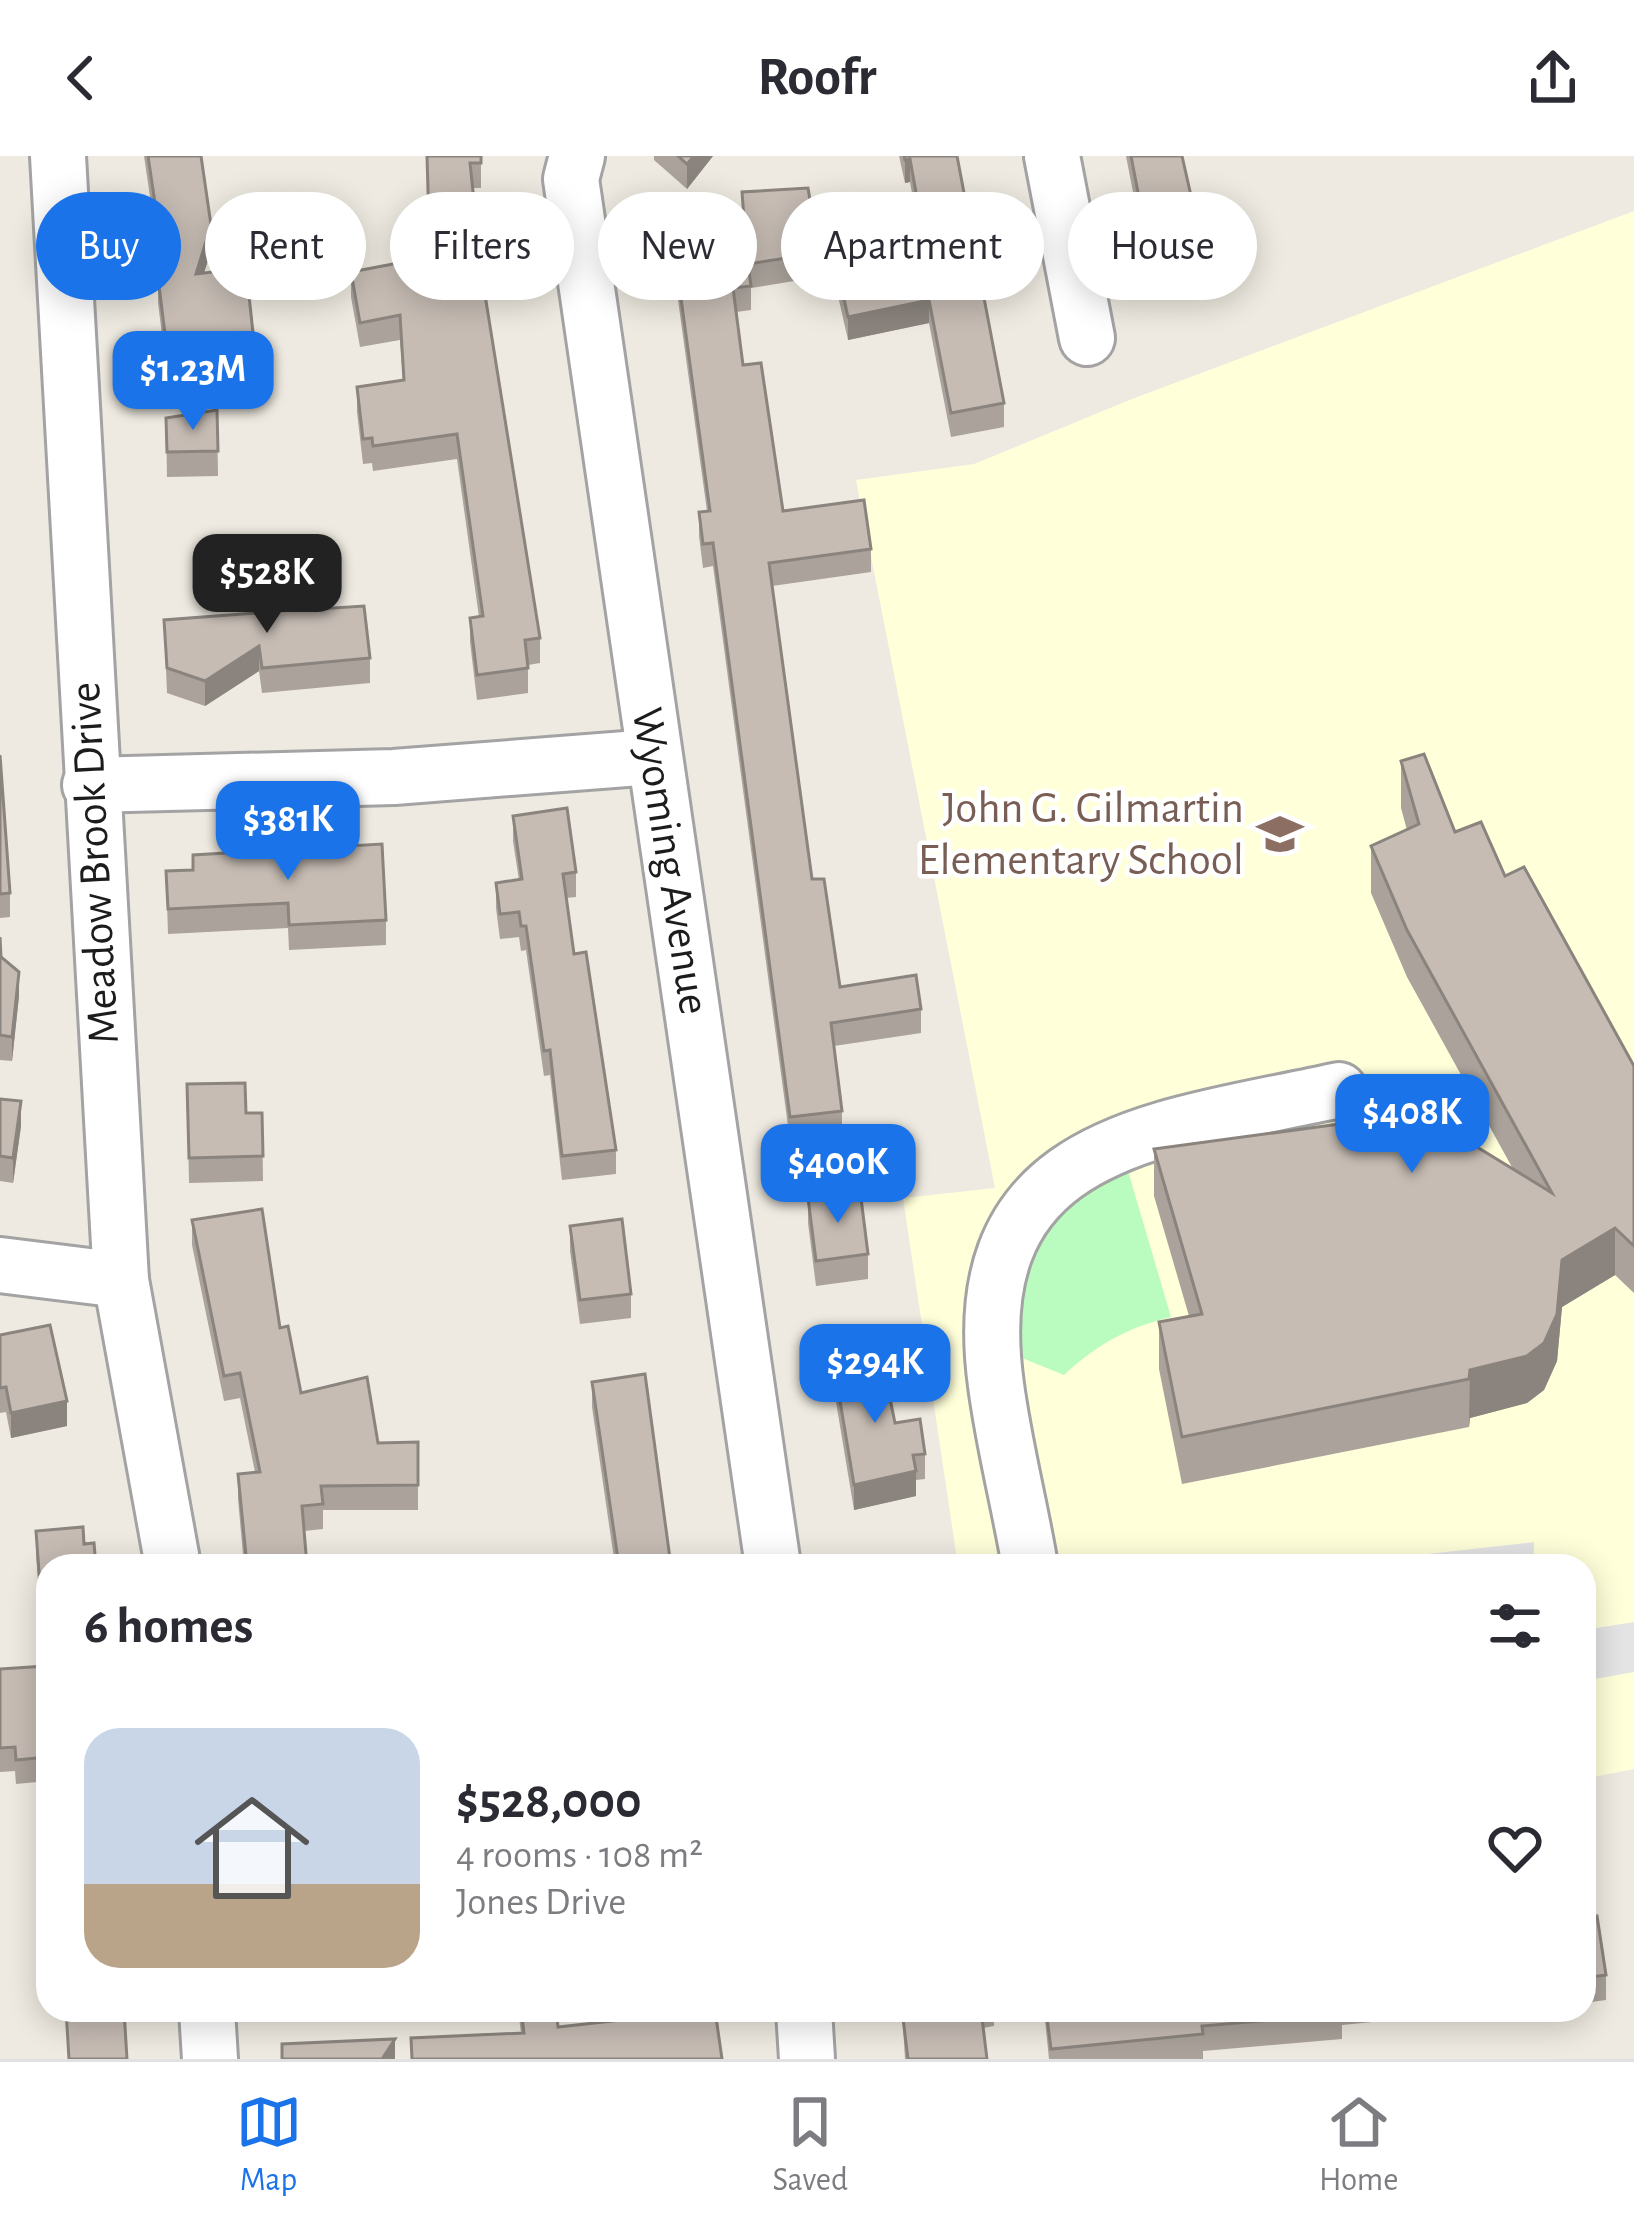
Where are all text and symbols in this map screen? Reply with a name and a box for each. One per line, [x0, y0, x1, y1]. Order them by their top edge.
icon: back [48, 45, 114, 111]
icon: share [1520, 45, 1586, 111]
text: Roofr [758, 51, 876, 105]
chip: Buy [36, 192, 181, 300]
chip: Rent [205, 192, 366, 300]
chip: Filters [390, 192, 574, 300]
chip: New [598, 192, 757, 300]
chip: Apartment [781, 192, 1044, 300]
chip: House [1068, 192, 1257, 300]
pin: $1.23M [95, 331, 291, 433]
text: $1.23M [140, 350, 246, 389]
pin: $528K [183, 534, 351, 636]
text: $528K [220, 553, 314, 592]
street label: Meadow Brook Drive [63, 681, 127, 1045]
street label: Wyoming Avenue [624, 704, 716, 1018]
pin: $381K [204, 781, 372, 883]
place label: John G. Gilmartin Elementary School [918, 786, 1244, 883]
text: $381K [243, 800, 333, 839]
school or university icon: John G. Gilmartin Elementary School [1255, 809, 1305, 859]
pin: $408K [1328, 1074, 1496, 1176]
text: $408K [1362, 1093, 1462, 1132]
pin: $400K [754, 1124, 922, 1226]
text: $400K [788, 1143, 888, 1182]
pin: $294K [791, 1324, 959, 1426]
text: $294K [826, 1343, 924, 1382]
icon: filters [1482, 1593, 1548, 1659]
text: 6 homes [84, 1601, 253, 1652]
icon: home [180, 1776, 324, 1920]
text: $528,000 [456, 1776, 642, 1827]
icon: heart [1482, 1815, 1548, 1881]
text: 4 rooms · 108 m² [456, 1836, 703, 1875]
text: Jones Drive [456, 1883, 626, 1922]
tab: Map [236, 2089, 302, 2201]
tab: Saved [773, 2089, 848, 2201]
tab: Home [1319, 2089, 1398, 2201]

